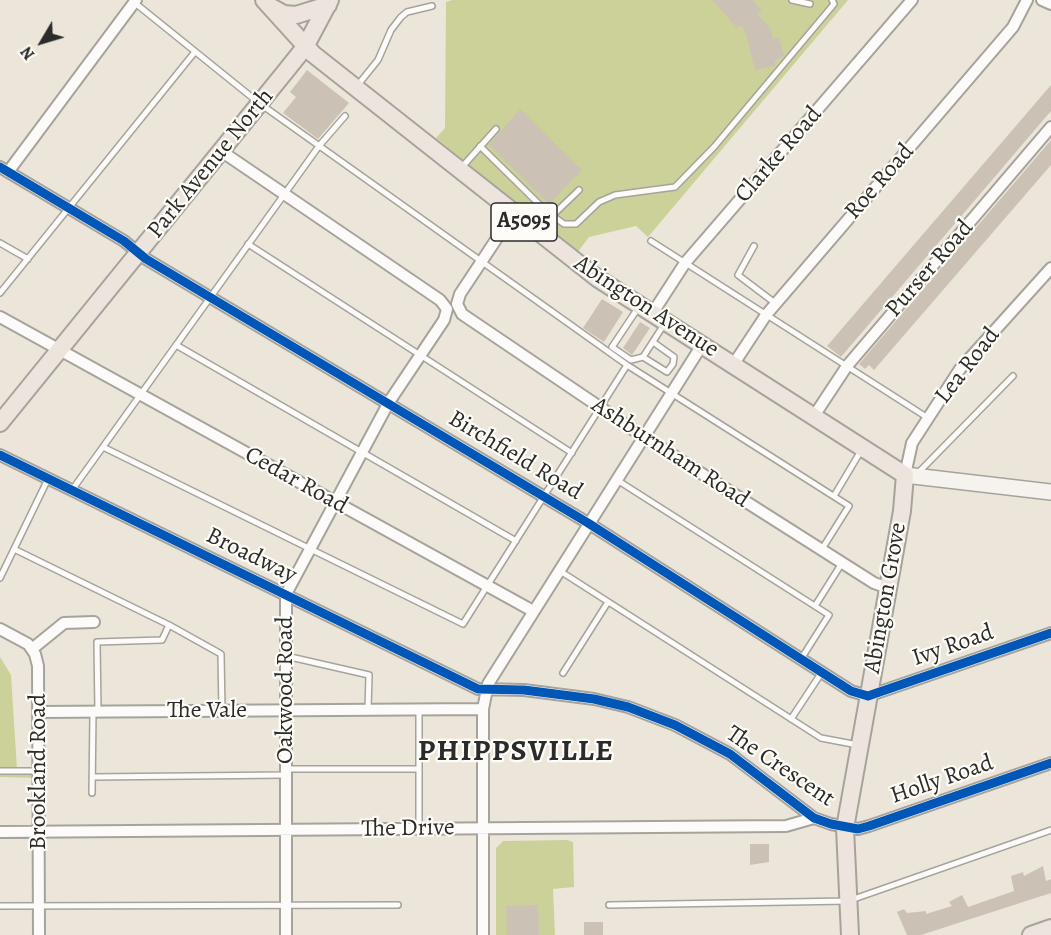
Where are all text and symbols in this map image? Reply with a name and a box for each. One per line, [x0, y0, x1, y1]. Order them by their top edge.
north arrow [12, 12, 72, 72]
text: N [16, 42, 40, 64]
street label: Park Avenue North [142, 83, 280, 245]
street label: Clarke Road [729, 101, 829, 209]
street label: Roe Road [839, 138, 921, 226]
road number: A5095 [491, 203, 557, 241]
street label: Purser Road [880, 214, 980, 324]
street label: Abington Avenue [568, 249, 724, 365]
street label: Lea Road [929, 322, 1007, 410]
street label: Ashburnham Road [586, 391, 754, 515]
street label: Birchfield Road [443, 405, 587, 507]
street label: Cedar Road [239, 441, 353, 521]
street label: Abington Grove [859, 520, 913, 676]
street label: Broadway [201, 522, 301, 590]
street label: Oakwood Road [272, 616, 300, 764]
street label: Ivy Road [909, 619, 997, 673]
street label: Brookland Road [25, 694, 53, 850]
street label: The Vale [167, 697, 247, 725]
street label: The Crescent [720, 720, 840, 814]
district label: PHIPPSVILLE [418, 735, 614, 771]
street label: Holly Road [887, 749, 997, 811]
street label: The Drive [361, 814, 455, 844]

